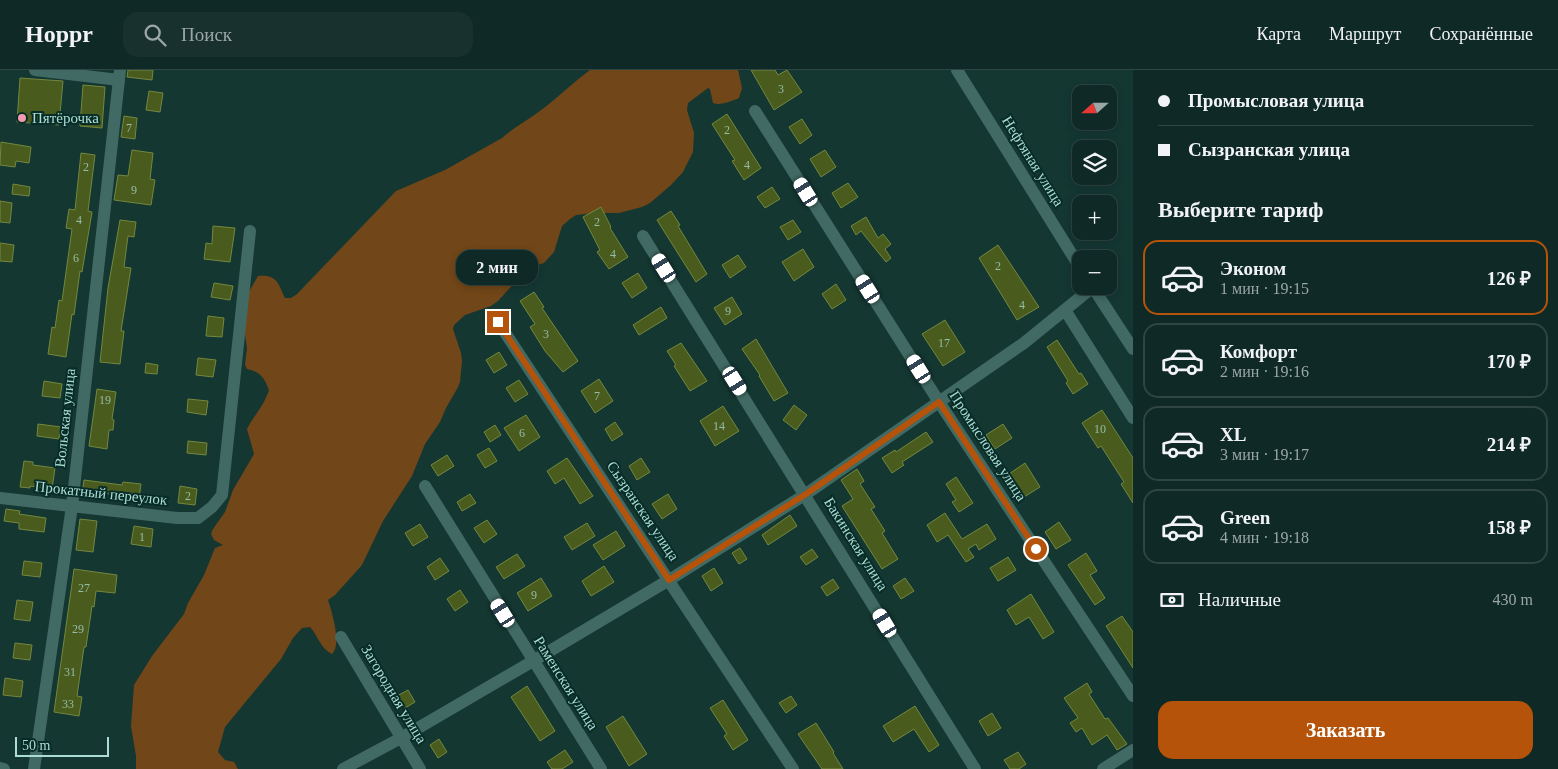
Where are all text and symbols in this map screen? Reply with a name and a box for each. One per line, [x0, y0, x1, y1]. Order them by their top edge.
search box [123, 12, 473, 57]
text: Hoppr [25, 21, 93, 47]
icon: search [141, 21, 169, 49]
text: Поиск [181, 24, 232, 45]
text: Карта [1256, 24, 1301, 44]
text: Маршрут [1329, 24, 1401, 44]
text: Сохранённые [1429, 24, 1533, 44]
house number: 3 [778, 82, 784, 96]
north arrow [1072, 85, 1118, 130]
map controls [1072, 85, 1117, 295]
text: Промысловая улица [1188, 90, 1364, 111]
place label: Пятёрочка [32, 110, 99, 126]
marker: Пятёрочка [16, 112, 28, 124]
street label: Нефтяная улица [999, 113, 1067, 209]
house number: 7 [126, 121, 132, 135]
house number: 2 [724, 123, 730, 137]
text: Сызранская улица [1188, 139, 1350, 160]
button: layers [1072, 140, 1117, 185]
house number: 4 [744, 158, 750, 172]
house number: 2 [83, 160, 89, 174]
car [791, 175, 820, 209]
house number: 9 [131, 183, 137, 197]
button: + [1072, 195, 1117, 240]
text: Выберите тариф [1158, 197, 1324, 222]
house number: 4 [76, 213, 82, 227]
house number: 2 [594, 215, 600, 229]
house number: 4 [610, 247, 616, 261]
callout: 2 мин [457, 250, 539, 284]
button: − [1072, 250, 1117, 295]
house number: 6 [73, 251, 79, 265]
car [649, 251, 678, 285]
icon: car [1160, 255, 1205, 300]
text: Эконом [1220, 258, 1286, 279]
text: 2 мин [476, 259, 518, 276]
house number: 2 [995, 259, 1001, 273]
text: 126 ₽ [1487, 268, 1531, 289]
car [853, 272, 882, 306]
text: 1 мин · 19:15 [1220, 280, 1309, 297]
house number: 4 [1019, 298, 1025, 312]
house number: 9 [725, 304, 731, 318]
route end [487, 311, 509, 333]
house number: 3 [543, 327, 549, 341]
house number: 17 [938, 336, 950, 350]
icon: car [1160, 338, 1205, 383]
text: Комфорт [1220, 341, 1297, 362]
text: 170 ₽ [1487, 351, 1531, 372]
car [904, 352, 933, 386]
text: 2 мин · 19:16 [1220, 363, 1309, 380]
car [720, 364, 749, 398]
street label: Вольская улица [52, 367, 78, 468]
street label: Промысловая улица [946, 388, 1030, 504]
house number: 7 [594, 389, 600, 403]
house number: 19 [99, 393, 111, 407]
house number: 14 [713, 419, 725, 433]
icon: car [1160, 421, 1205, 466]
house number: 10 [1094, 422, 1106, 436]
text: XL [1220, 424, 1246, 445]
house number: 6 [519, 426, 525, 440]
text: 214 ₽ [1487, 434, 1531, 455]
text: 3 мин · 19:17 [1220, 446, 1309, 463]
street label: Сызранская улица [604, 458, 682, 564]
street label: Прокатный переулок [34, 478, 169, 508]
house number: 2 [185, 489, 191, 503]
street label: Бакинская улица [821, 495, 891, 594]
icon: car [1160, 504, 1205, 549]
text: Green [1220, 507, 1270, 528]
text: 158 ₽ [1487, 517, 1531, 538]
text: 4 мин · 19:18 [1220, 529, 1309, 546]
house number: 1 [139, 530, 145, 544]
route start [1025, 538, 1047, 560]
house number: 27 [78, 581, 90, 595]
icon: cash [1158, 586, 1186, 614]
house number: 9 [531, 588, 537, 602]
text: Наличные [1198, 589, 1281, 610]
text: 430 m [1493, 591, 1533, 608]
car [488, 596, 517, 630]
car [870, 606, 899, 640]
house number: 29 [72, 622, 84, 636]
street label: Раменская улица [531, 633, 601, 733]
street label: Загородная улица [358, 642, 430, 746]
house number: 31 [64, 665, 76, 679]
house number: 33 [62, 697, 74, 711]
button: Заказать [1158, 701, 1533, 759]
scale bar [15, 734, 109, 757]
text: 50 m [22, 738, 50, 753]

